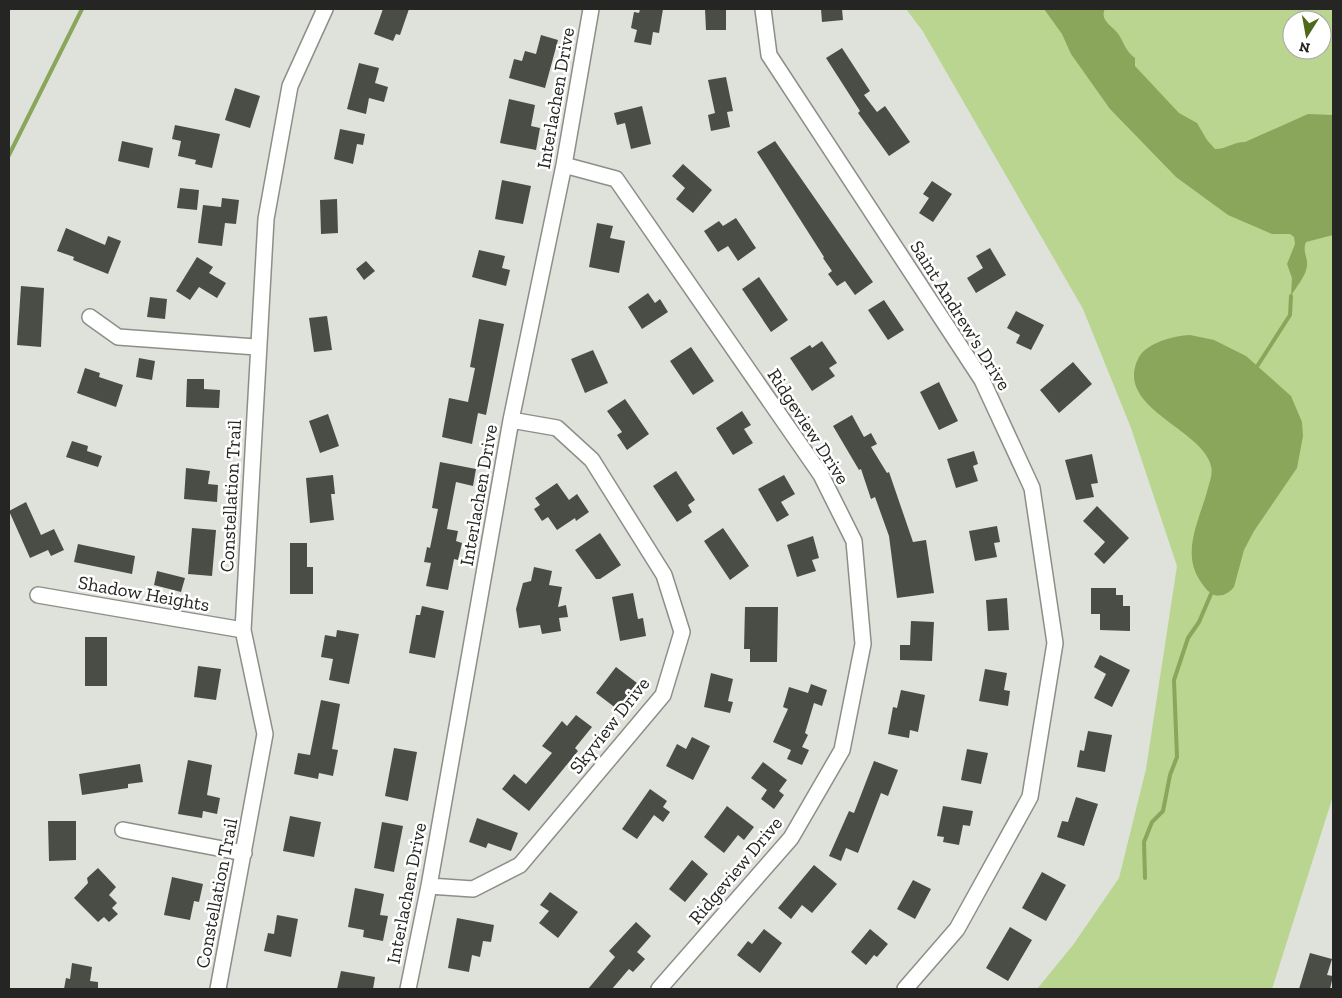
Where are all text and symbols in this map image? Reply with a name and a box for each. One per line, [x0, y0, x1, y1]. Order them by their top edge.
north arrow [1282, 10, 1332, 60]
street label: Interlachen Drive [532, 25, 579, 171]
text: N [1297, 38, 1311, 57]
street label: Saint Andrew's Drive [905, 236, 1016, 394]
street label: Ridgeview Drive [763, 364, 855, 489]
street label: Constellation Trail [215, 419, 246, 573]
street label: Interlachen Drive [455, 422, 502, 568]
street label: Shadow Heights [76, 571, 211, 616]
street label: Skyview Drive [564, 672, 654, 778]
street label: Ridgeview Drive [684, 812, 787, 929]
street label: Constellation Trail [191, 816, 242, 970]
street label: Interlachen Drive [382, 820, 431, 966]

